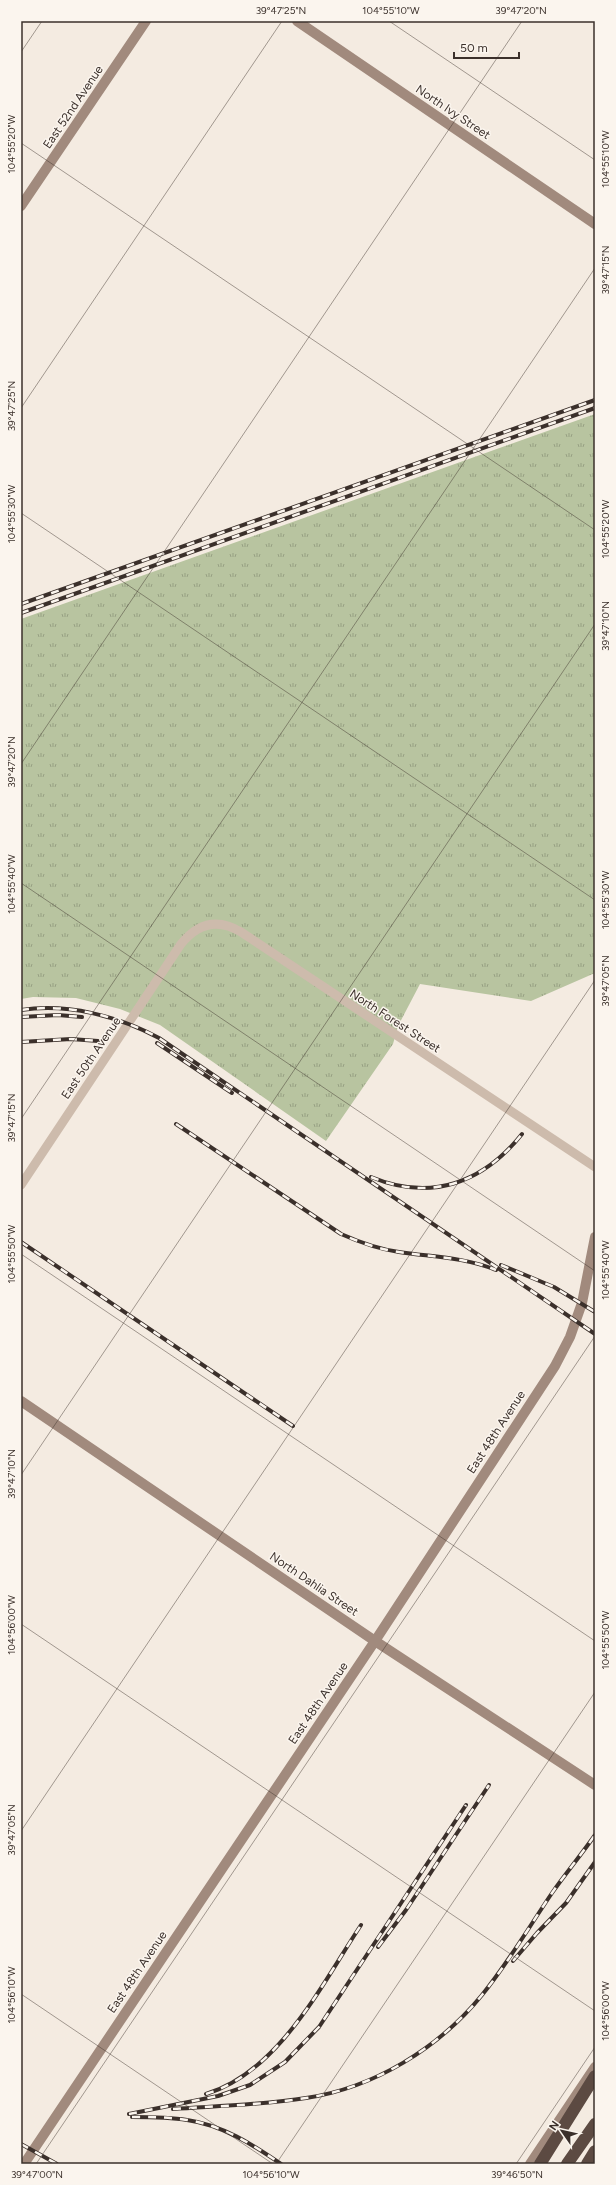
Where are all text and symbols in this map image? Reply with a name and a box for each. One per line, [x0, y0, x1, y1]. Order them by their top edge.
text: 39°47'25"N [256, 4, 306, 17]
text: 104°55'10"W [362, 4, 420, 17]
text: 39°47'20"N [495, 4, 547, 17]
scale bar [454, 34, 519, 60]
text: 50 m [460, 41, 488, 55]
street label: East 52nd Avenue [40, 62, 106, 151]
street label: North Ivy Street [413, 82, 493, 142]
text: 104°55'20"W [5, 114, 18, 173]
text: 104°55'10"W [599, 130, 612, 188]
text: 39°47'15"N [599, 245, 612, 295]
text: 39°47'25"N [5, 381, 18, 431]
text: 104°55'30"W [5, 484, 18, 543]
text: 104°55'20"W [599, 499, 612, 558]
text: 39°47'10"N [599, 601, 612, 651]
text: 39°47'20"N [5, 736, 18, 788]
text: 104°55'40"W [5, 854, 18, 914]
text: 104°55'30"W [599, 870, 612, 929]
text: 39°47'05"N [599, 955, 612, 1007]
street label: North Forest Street [347, 986, 443, 1056]
street label: East 50th Avenue [58, 1014, 124, 1102]
text: 39°47'15"N [5, 1093, 18, 1143]
text: 104°55'50"W [5, 1224, 18, 1283]
text: 104°55'40"W [599, 1240, 612, 1300]
street label: East 48th Avenue [464, 1388, 528, 1476]
text: 39°47'10"N [5, 1449, 18, 1499]
street label: North Dahlia Street [267, 1549, 361, 1619]
text: 104°56'00"W [5, 1595, 18, 1655]
text: 104°55'50"W [599, 1610, 612, 1669]
street label: East 48th Avenue [285, 1659, 351, 1747]
text: 39°47'05"N [5, 1804, 18, 1856]
street label: East 48th Avenue [104, 1928, 170, 2016]
text: 104°56'10"W [5, 1966, 18, 2024]
text: 104°56'00"W [599, 1981, 612, 2041]
north arrow [542, 2111, 582, 2151]
text: N [546, 2119, 562, 2133]
text: 39°47'00"N [11, 2168, 63, 2181]
text: 104°56'10"W [242, 2168, 300, 2181]
text: 39°46'50"N [491, 2168, 543, 2181]

